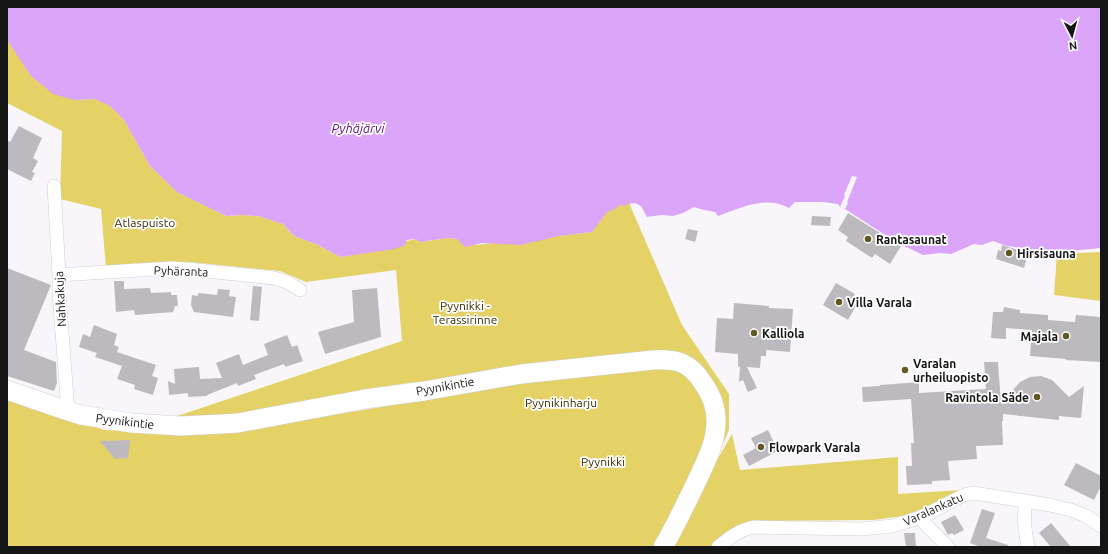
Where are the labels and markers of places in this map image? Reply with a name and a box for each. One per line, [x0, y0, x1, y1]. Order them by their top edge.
place label: Rantasaunat [876, 233, 947, 246]
marker: Rantasaunat [863, 234, 873, 244]
place label: Hirsisauna [1017, 247, 1076, 260]
marker: Hirsisauna [1004, 248, 1014, 258]
place label: Villa Varala [847, 296, 912, 309]
marker: Villa Varala [834, 297, 844, 307]
place label: Kalliola [762, 327, 805, 340]
marker: Kalliola [749, 328, 759, 338]
place label: Majala [1020, 330, 1058, 343]
marker: Majala [1061, 331, 1071, 341]
place label: Varalan urheiluopisto [913, 357, 989, 384]
marker: Varalan urheiluopisto [900, 365, 910, 375]
place label: Ravintola Säde [945, 391, 1029, 404]
marker: Ravintola Säde [1032, 392, 1042, 402]
place label: Flowpark Varala [769, 441, 860, 454]
marker: Flowpark Varala [756, 442, 766, 452]

